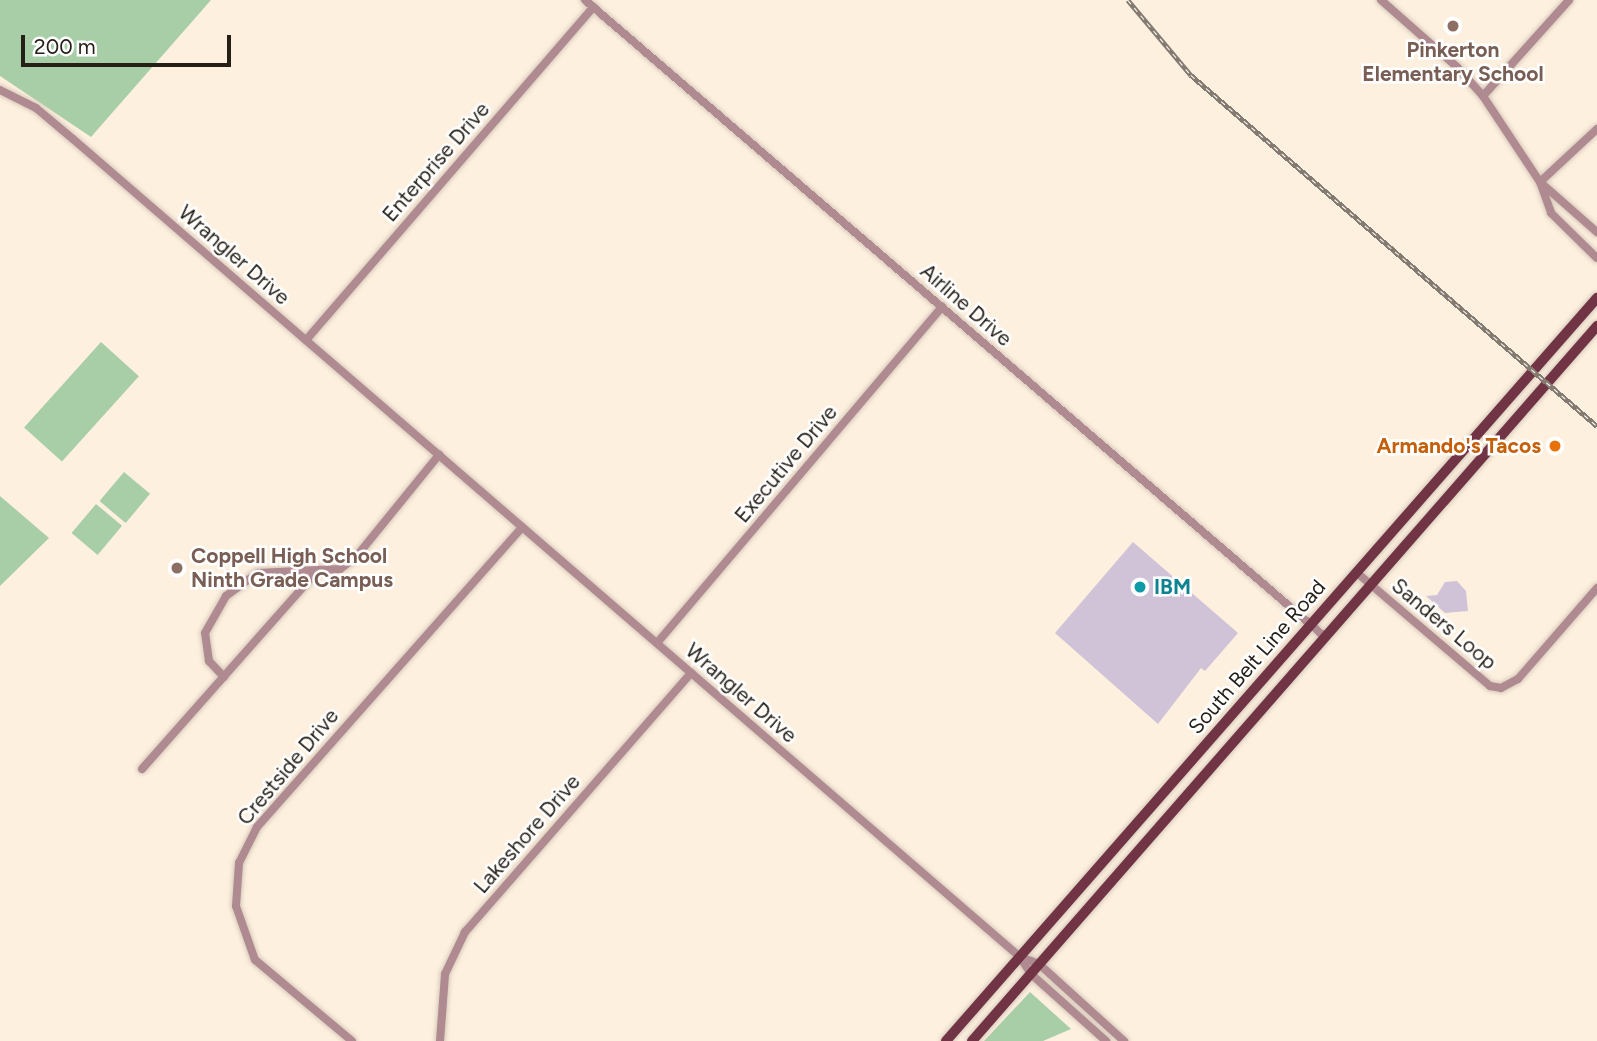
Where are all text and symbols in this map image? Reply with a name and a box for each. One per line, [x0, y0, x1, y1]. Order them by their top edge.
marker: Pinkerton Elementary School [1445, 18, 1461, 34]
scale bar [24, 21, 234, 65]
text: 200 m [34, 34, 96, 59]
place label: Pinkerton Elementary School [1362, 37, 1544, 87]
street label: Enterprise Drive [377, 97, 495, 227]
street label: Wrangler Drive [173, 200, 295, 310]
street label: Airline Drive [915, 259, 1017, 351]
street label: Executive Drive [730, 400, 842, 528]
place label: Armando's Tacos [1376, 433, 1541, 459]
marker: Armando's Tacos [1547, 438, 1563, 454]
place label: Coppell High School Ninth Grade Campus [191, 543, 393, 593]
marker: Coppell High School Ninth Grade Campus [169, 560, 185, 576]
street label: Sanders Loop [1387, 573, 1501, 675]
place label: IBM [1154, 574, 1191, 600]
street label: South Belt Line Road [1183, 575, 1331, 739]
marker: IBM [1132, 579, 1148, 595]
street label: Wrangler Drive [680, 638, 802, 748]
street label: Crestside Drive [232, 704, 344, 830]
street label: Lakeshore Drive [469, 769, 585, 899]

